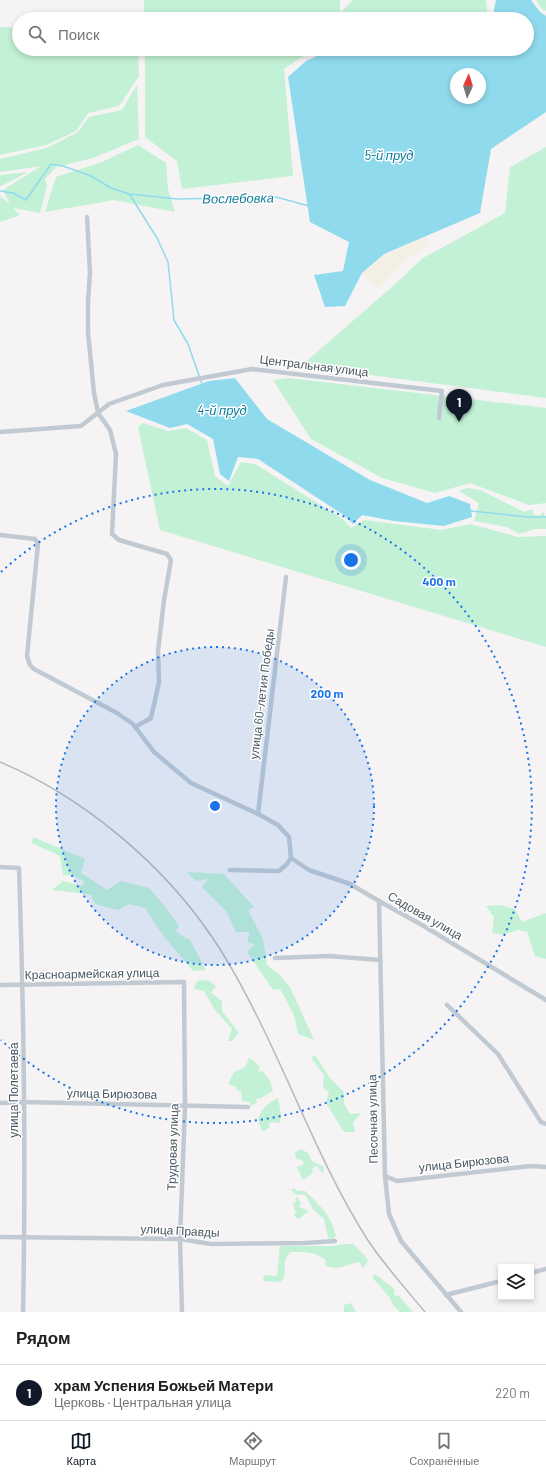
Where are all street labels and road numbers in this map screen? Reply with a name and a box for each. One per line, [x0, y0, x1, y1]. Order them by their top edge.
street label: Центральная улица [259, 351, 370, 380]
street label: улица 60-летия Победы [246, 628, 277, 760]
street label: Садовая улица [385, 888, 466, 943]
street label: Красноармейская улица [25, 965, 160, 982]
street label: улица Полетаева [6, 1042, 21, 1138]
street label: Песочная улица [364, 1074, 381, 1164]
street label: улица Бирюзова [67, 1085, 158, 1102]
street label: Трудовая улица [163, 1103, 182, 1191]
street label: улица Бирюзова [418, 1150, 510, 1175]
street label: улица Правды [140, 1221, 220, 1240]

